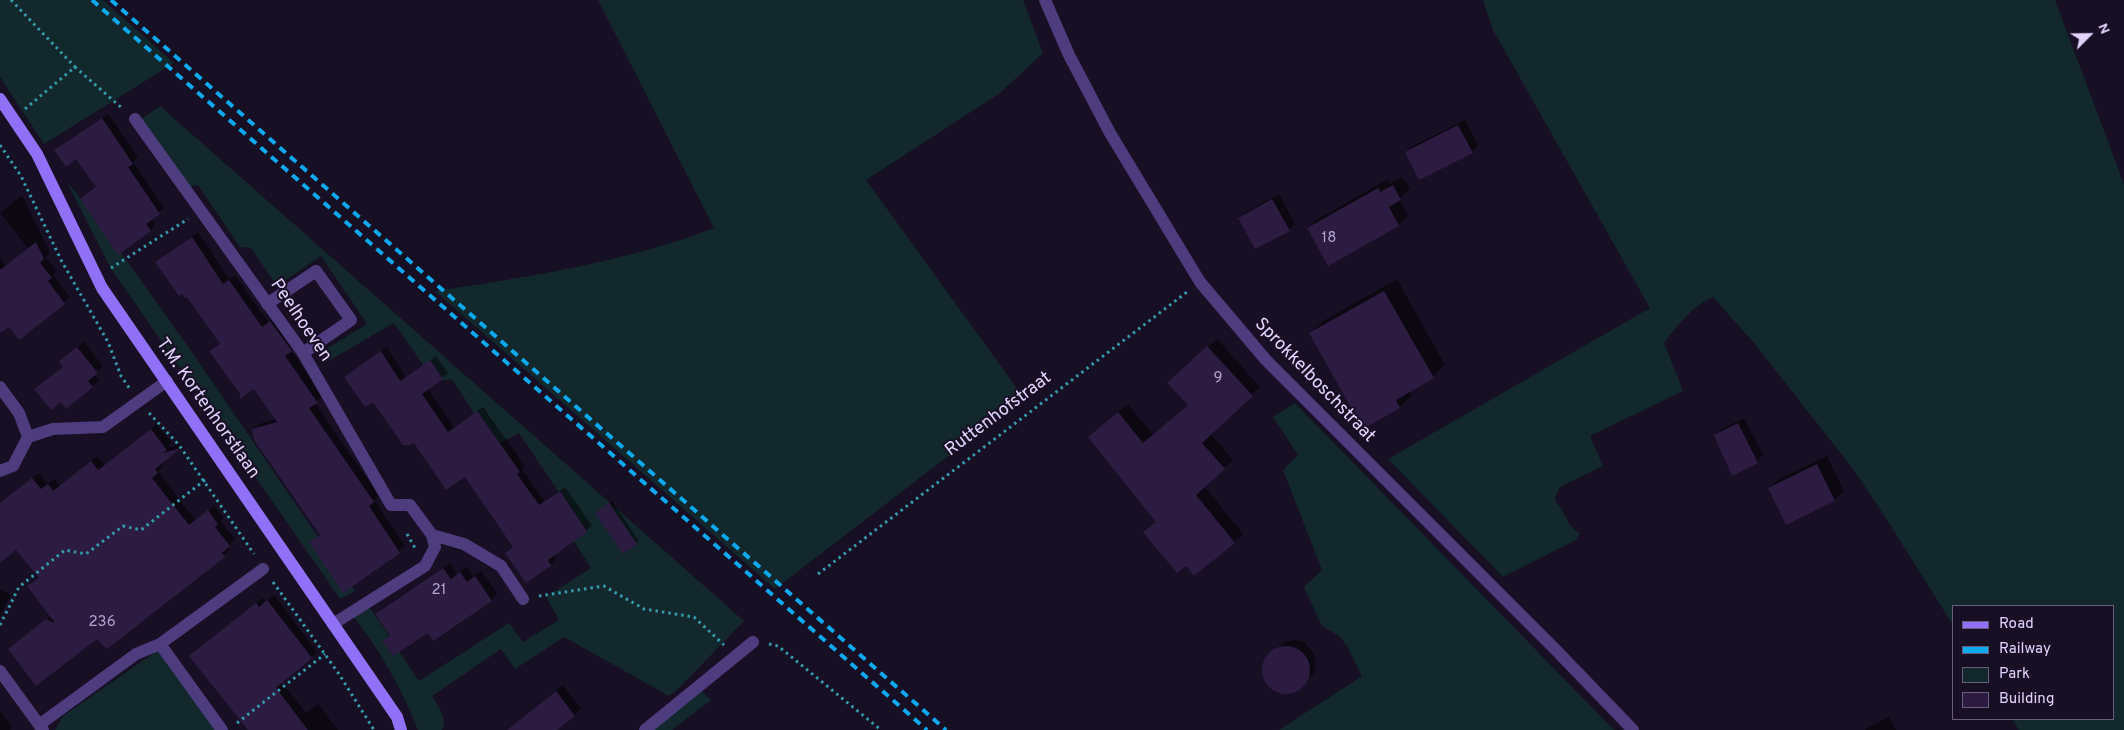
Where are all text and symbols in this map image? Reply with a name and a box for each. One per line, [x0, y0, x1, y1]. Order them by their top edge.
north arrow [2064, 10, 2114, 60]
text: N [2093, 21, 2113, 37]
house number: 18 [1322, 230, 1336, 248]
street label: Peelhoeven [264, 276, 336, 366]
street label: Sprokkelboschstraat [1249, 314, 1379, 448]
street label: T.M. Kortenhorstlaan [150, 335, 264, 483]
street label: Ruttenhofstraat [942, 368, 1056, 462]
house number: 9 [1214, 370, 1222, 388]
house number: 21 [432, 582, 446, 600]
legend [1952, 605, 2114, 720]
house number: 236 [88, 614, 116, 632]
text: Road [1999, 615, 2034, 634]
text: Railway [1999, 640, 2051, 659]
text: Park [1999, 665, 2030, 684]
text: Building [1999, 690, 2054, 709]

